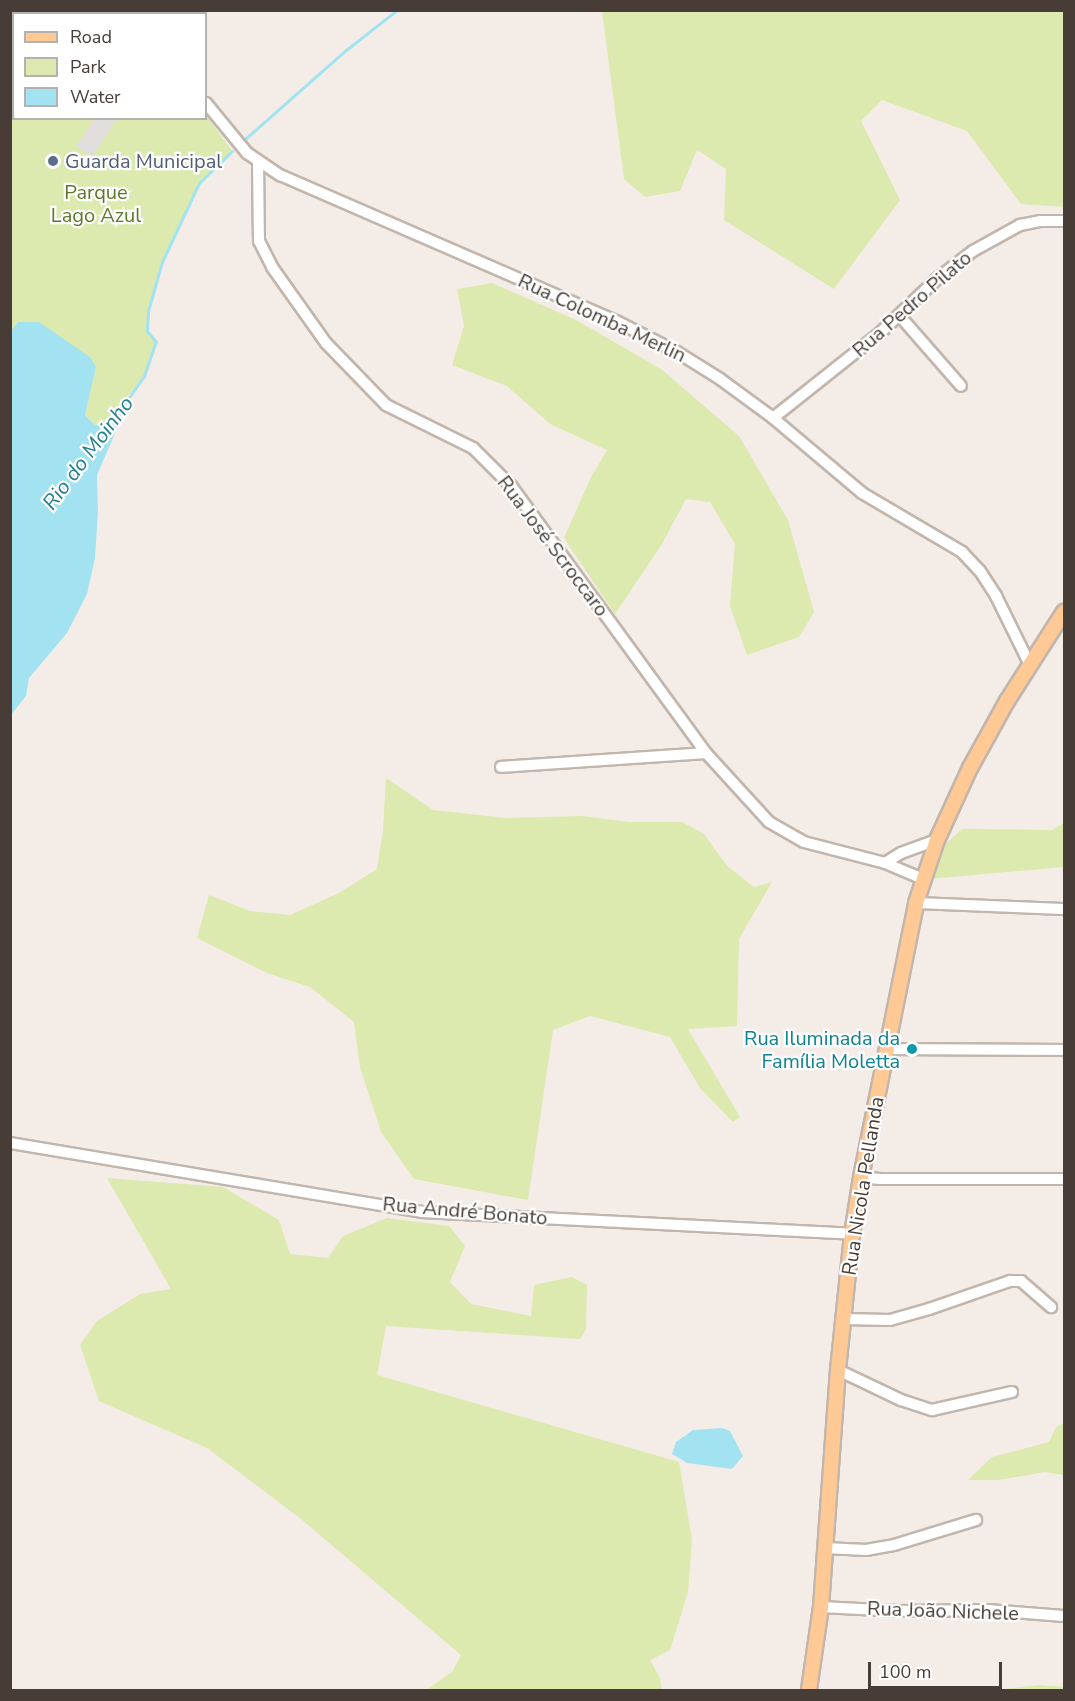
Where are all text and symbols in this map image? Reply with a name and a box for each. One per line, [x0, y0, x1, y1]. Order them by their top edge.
legend [12, 12, 207, 120]
text: Road [70, 25, 112, 49]
text: Park [70, 55, 106, 79]
text: Water [70, 85, 121, 109]
place label: Guarda Municipal [65, 149, 222, 173]
marker: Guarda Municipal [46, 154, 60, 168]
park label: Parque Lago Azul [51, 180, 141, 227]
street label: Rua Pedro Pilato [848, 246, 976, 362]
street label: Rua Colomba Merlin [514, 269, 690, 367]
water label: Rio do Moinho [37, 391, 139, 515]
street label: Rua José Scroccaro [492, 471, 614, 621]
place label: Rua Iluminada da Família Moletta [744, 1026, 900, 1073]
marker: Rua Iluminada da Família Moletta [905, 1042, 919, 1056]
street label: Rua Nicola Pellanda [837, 1095, 889, 1277]
street label: Rua André Bonato [382, 1192, 548, 1230]
street label: Rua João Nichele [867, 1596, 1019, 1626]
scale bar [871, 1650, 1004, 1688]
text: 100 m [879, 1660, 931, 1684]

